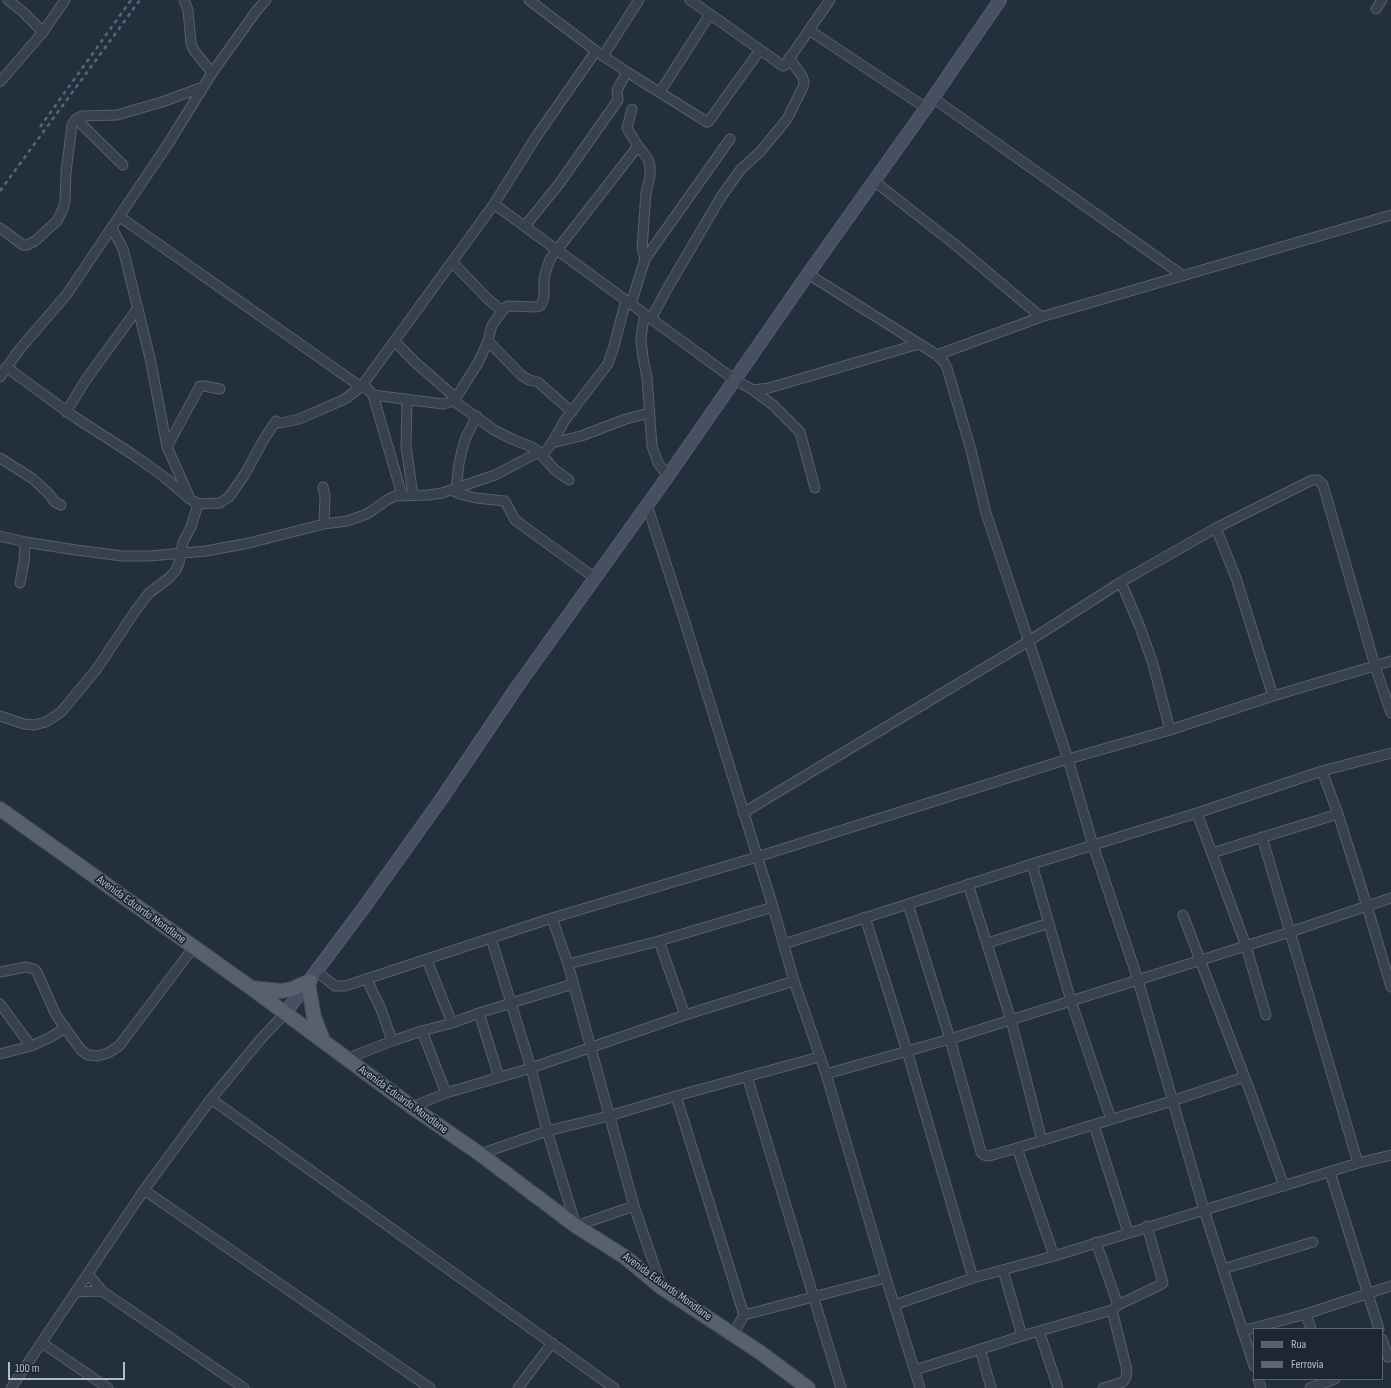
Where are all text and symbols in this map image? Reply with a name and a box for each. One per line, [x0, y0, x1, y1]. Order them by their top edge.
street label: Avenida Eduardo Mondlane [93, 873, 189, 947]
street label: Avenida Eduardo Mondlane [355, 1063, 451, 1137]
street label: Avenida Eduardo Mondlane [619, 1250, 715, 1324]
legend [1253, 1328, 1383, 1380]
text: Rua [1291, 1337, 1306, 1352]
scale bar [10, 1354, 127, 1380]
text: Ferrovia [1291, 1357, 1323, 1372]
text: 100 m [15, 1361, 40, 1376]

